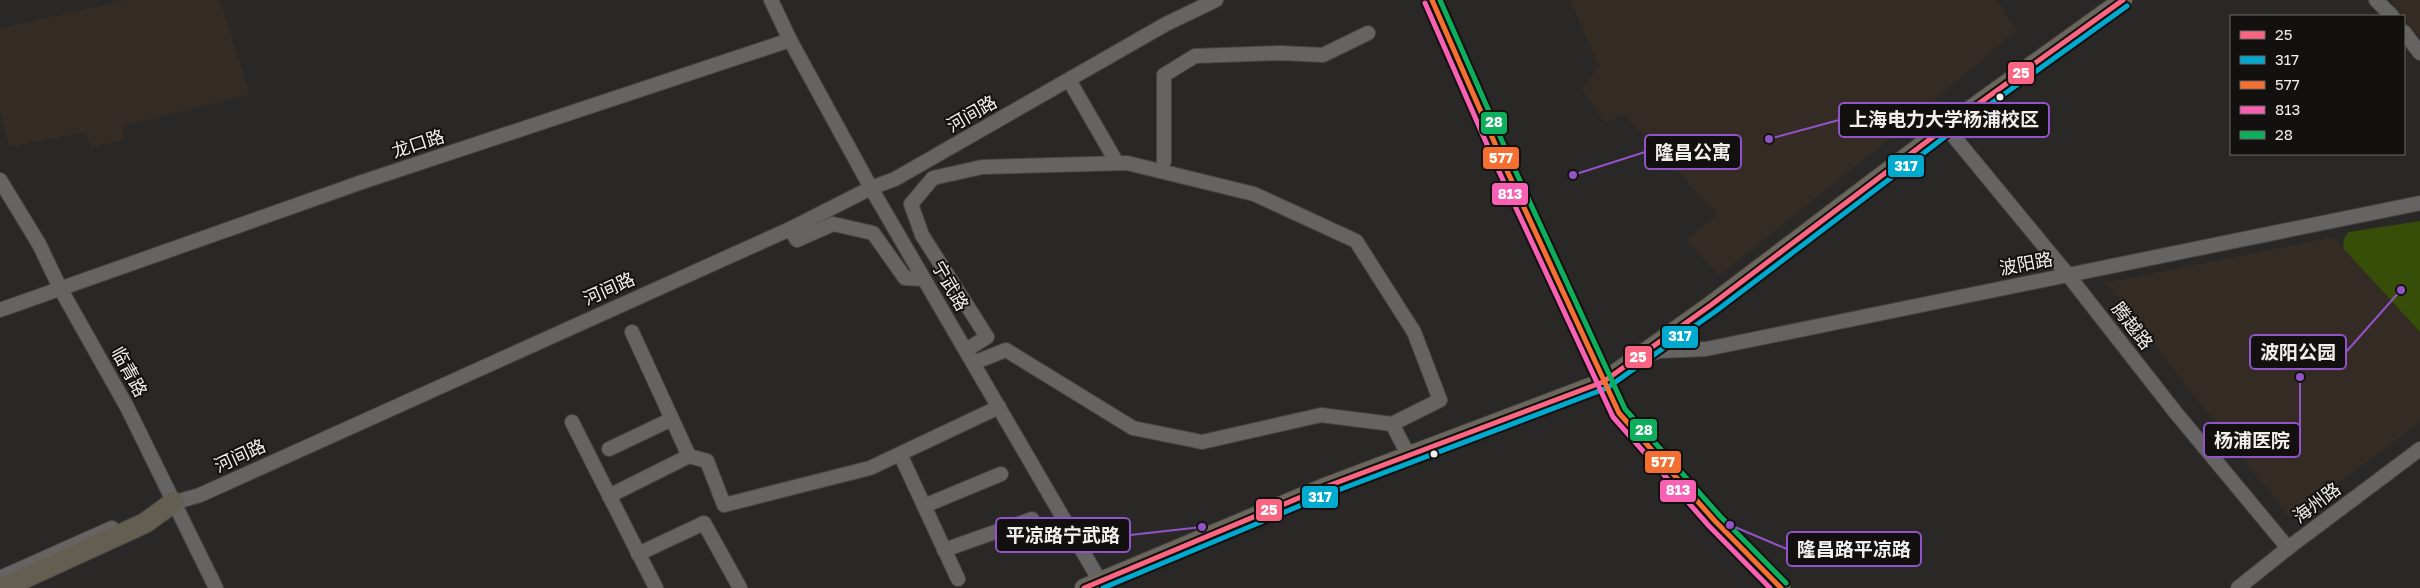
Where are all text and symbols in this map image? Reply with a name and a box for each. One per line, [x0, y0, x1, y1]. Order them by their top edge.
legend [2230, 15, 2405, 155]
text: 25 [2275, 25, 2292, 43]
text: 317 [2275, 50, 2299, 68]
line badge: 25 [2007, 61, 2035, 85]
text: 25 [2012, 64, 2030, 81]
text: 577 [2275, 75, 2300, 93]
street label: 河间路 [943, 90, 1000, 136]
unlabelled marker [1995, 92, 2005, 102]
text: 813 [2275, 100, 2300, 118]
callout: 上海电力大学杨浦校区 [1839, 103, 2049, 137]
text: 上海电力大学杨浦校区 [1849, 107, 2039, 130]
line badge: 28 [1480, 111, 1508, 135]
text: 28 [1485, 113, 1503, 130]
street label: 龙口路 [389, 124, 447, 162]
text: 28 [2275, 125, 2293, 143]
callout: 隆昌公寓 [1645, 135, 1741, 169]
text: 隆昌公寓 [1655, 140, 1731, 163]
line badge: 577 [1482, 146, 1520, 170]
text: 577 [1489, 149, 1513, 166]
line badge: 317 [1887, 154, 1925, 178]
text: 317 [1894, 157, 1918, 174]
line badge: 813 [1491, 182, 1529, 206]
text: 813 [1498, 185, 1522, 202]
street label: 波阳路 [1997, 247, 2054, 279]
street label: 宁武路 [928, 257, 974, 314]
street label: 河间路 [579, 267, 638, 309]
street label: 腾越路 [2107, 297, 2158, 353]
line badge: 317 [1661, 325, 1699, 349]
text: 317 [1668, 327, 1692, 344]
callout: 波阳公园 [2250, 335, 2346, 369]
text: 波阳公园 [2260, 340, 2336, 363]
street label: 临青路 [107, 343, 153, 400]
line badge: 25 [1624, 345, 1653, 369]
text: 25 [1629, 348, 1647, 365]
line badge: 28 [1629, 418, 1658, 442]
text: 28 [1635, 421, 1653, 438]
callout: 杨浦医院 [2204, 423, 2300, 457]
text: 杨浦医院 [2214, 428, 2290, 451]
street label: 河间路 [210, 434, 269, 476]
unlabelled marker [1429, 449, 1439, 459]
line badge: 577 [1644, 450, 1682, 474]
text: 577 [1651, 453, 1675, 470]
street label: 海州路 [2288, 477, 2345, 527]
line badge: 813 [1659, 479, 1697, 503]
text: 813 [1666, 481, 1690, 498]
line badge: 317 [1301, 485, 1339, 509]
text: 317 [1308, 488, 1332, 505]
line badge: 25 [1255, 498, 1283, 522]
text: 25 [1260, 501, 1278, 518]
callout: 平凉路宁武路 [996, 518, 1130, 552]
text: 平凉路宁武路 [1006, 523, 1120, 546]
callout: 隆昌路平凉路 [1787, 532, 1921, 566]
text: 隆昌路平凉路 [1797, 537, 1911, 560]

